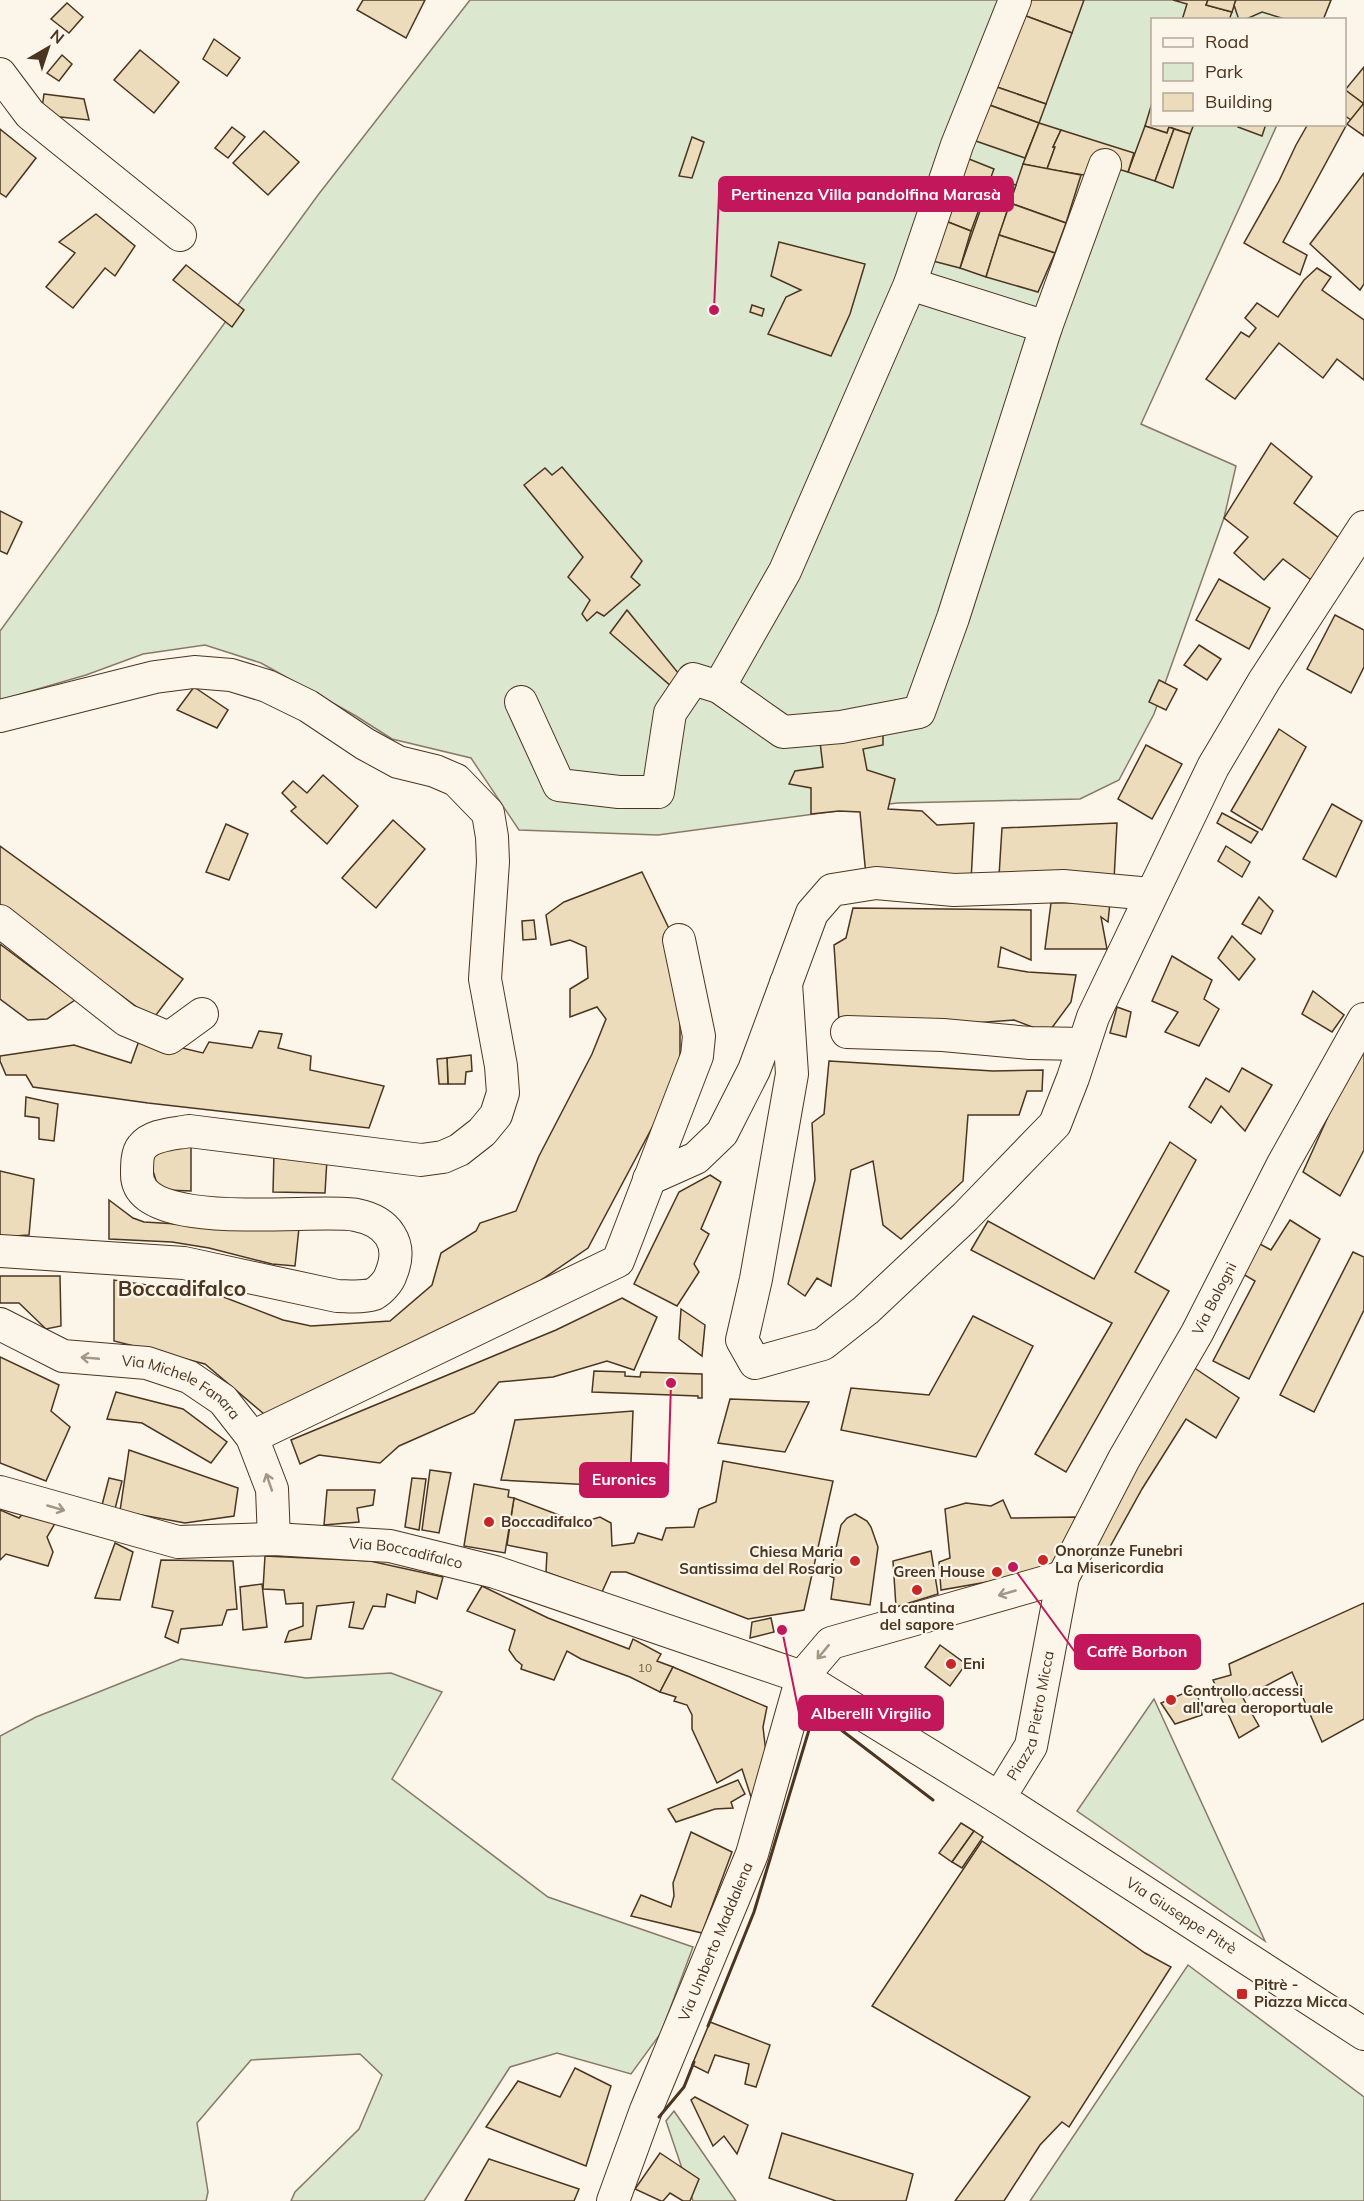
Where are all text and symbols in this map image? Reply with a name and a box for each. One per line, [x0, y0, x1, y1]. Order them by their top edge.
north arrow [18, 18, 78, 78]
legend [1151, 18, 1346, 126]
text: N [46, 25, 68, 48]
text: Road [1205, 30, 1249, 53]
text: Park [1205, 60, 1244, 83]
text: Building [1205, 90, 1273, 113]
callout: Pertinenza Villa pandolfina Marasà [719, 177, 1013, 211]
text: Pertinenza Villa pandolfina Marasà [731, 184, 1001, 204]
street label: Via Bologni [1188, 1259, 1240, 1338]
district label: Boccadifalco [118, 1275, 246, 1301]
street label: Via Michele Fanara [121, 1351, 245, 1423]
one-way arrow [80, 1352, 100, 1363]
callout: Euronics [580, 1463, 668, 1497]
text: Euronics [592, 1469, 656, 1489]
one-way arrow [262, 1473, 273, 1491]
one-way arrow [46, 1502, 65, 1514]
place label: Boccadifalco [501, 1512, 593, 1531]
marker: Boccadifalco [482, 1515, 496, 1529]
street label: Via Boccadifalco [349, 1534, 465, 1573]
place label: Onoranze Funebri La Misericordia [1055, 1541, 1183, 1577]
place label: Chiesa Maria Santissima del Rosario [679, 1542, 843, 1578]
marker: Onoranze Funebri La Misericordia [1036, 1553, 1050, 1567]
marker: Chiesa Maria Santissima del Rosario [848, 1554, 862, 1568]
place label: Green House [893, 1562, 985, 1581]
marker: Green House [990, 1565, 1004, 1579]
marker: La cantina del sapore [910, 1583, 924, 1597]
one-way arrow [997, 1587, 1016, 1599]
place label: La cantina del sapore [879, 1598, 955, 1634]
callout: Caffè Borbon [1075, 1635, 1200, 1669]
text: Caffè Borbon [1087, 1641, 1187, 1661]
one-way arrow [816, 1644, 830, 1659]
street label: Piazza Pietro Micca [1002, 1649, 1058, 1784]
place label: Eni [963, 1654, 985, 1673]
marker: Eni [944, 1657, 958, 1671]
house number: 10 [638, 1660, 652, 1675]
place label: Controllo accessi all'area aeroportuale [1183, 1681, 1333, 1717]
marker: Controllo accessi all'area aeroportuale [1164, 1693, 1178, 1707]
callout: Alberelli Virgilio [799, 1696, 943, 1730]
text: Alberelli Virgilio [811, 1703, 931, 1723]
street label: Via Umberto Maddalena [674, 1859, 757, 2024]
street label: Via Giuseppe Pitrè [1123, 1873, 1240, 1958]
place label: Pitrè - Piazza Micca [1254, 1975, 1348, 2011]
marker: Pitrè - Piazza Micca [1235, 1987, 1249, 2001]

